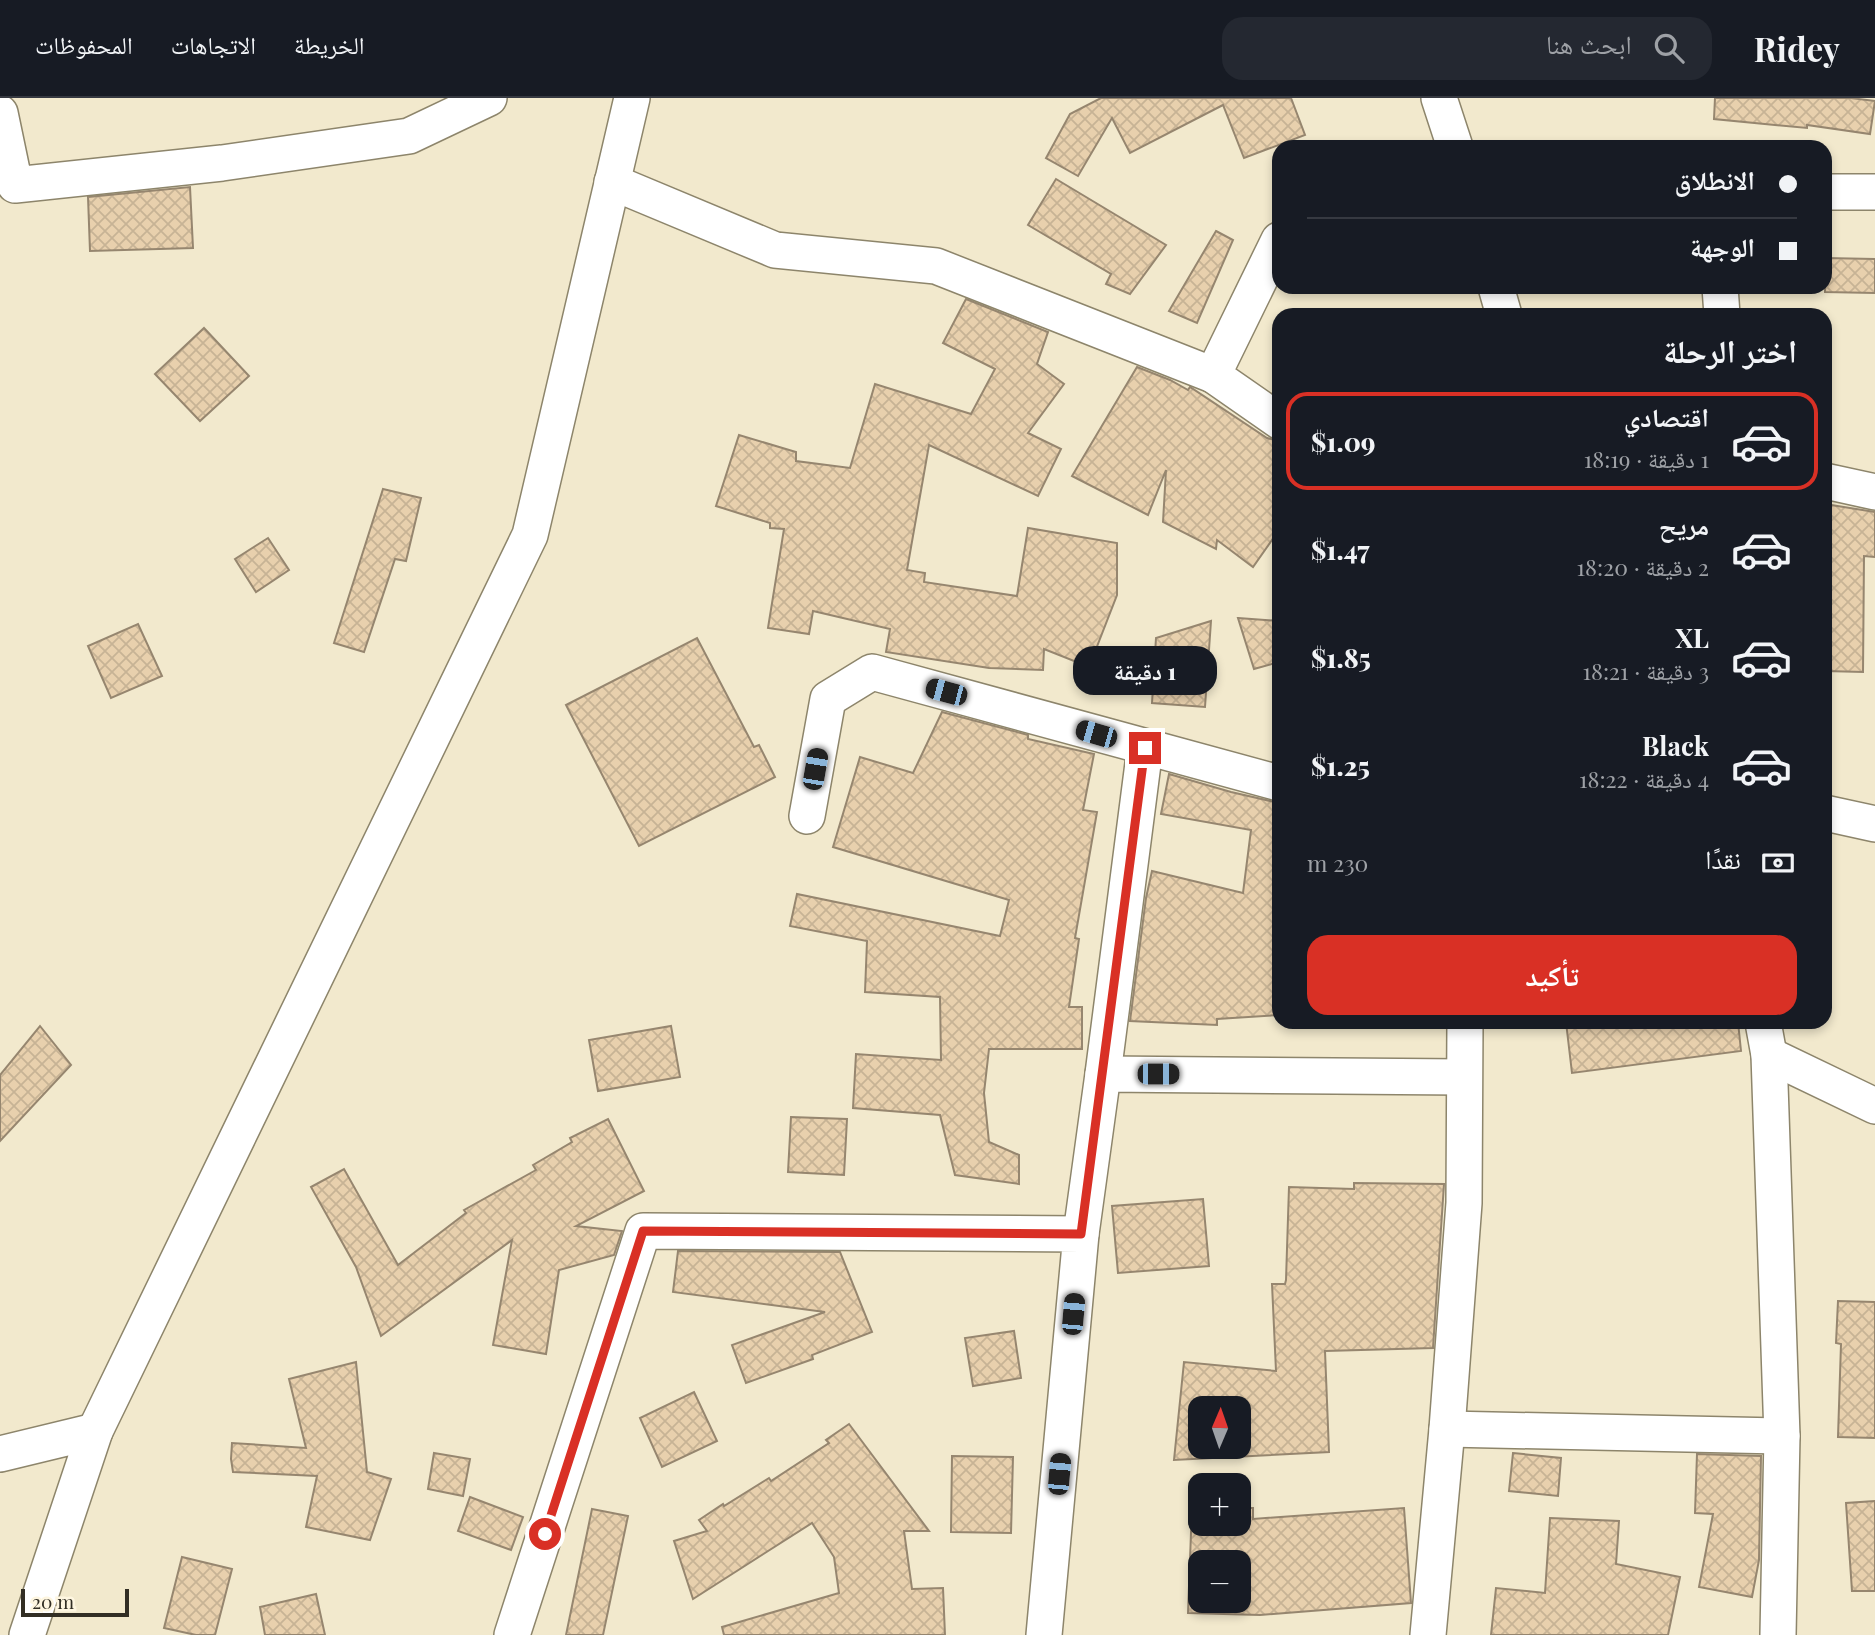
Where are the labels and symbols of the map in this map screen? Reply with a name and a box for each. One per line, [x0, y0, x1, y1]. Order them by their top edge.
callout: 1 دقيقة [1073, 646, 1217, 696]
car [923, 676, 970, 708]
car [1073, 718, 1120, 750]
route end [1129, 732, 1161, 764]
car [802, 746, 829, 792]
car [1138, 1064, 1180, 1085]
car [1061, 1292, 1086, 1336]
north arrow [1188, 1396, 1251, 1460]
car [1047, 1452, 1072, 1496]
route start [529, 1518, 561, 1550]
scale bar [21, 1586, 130, 1618]

